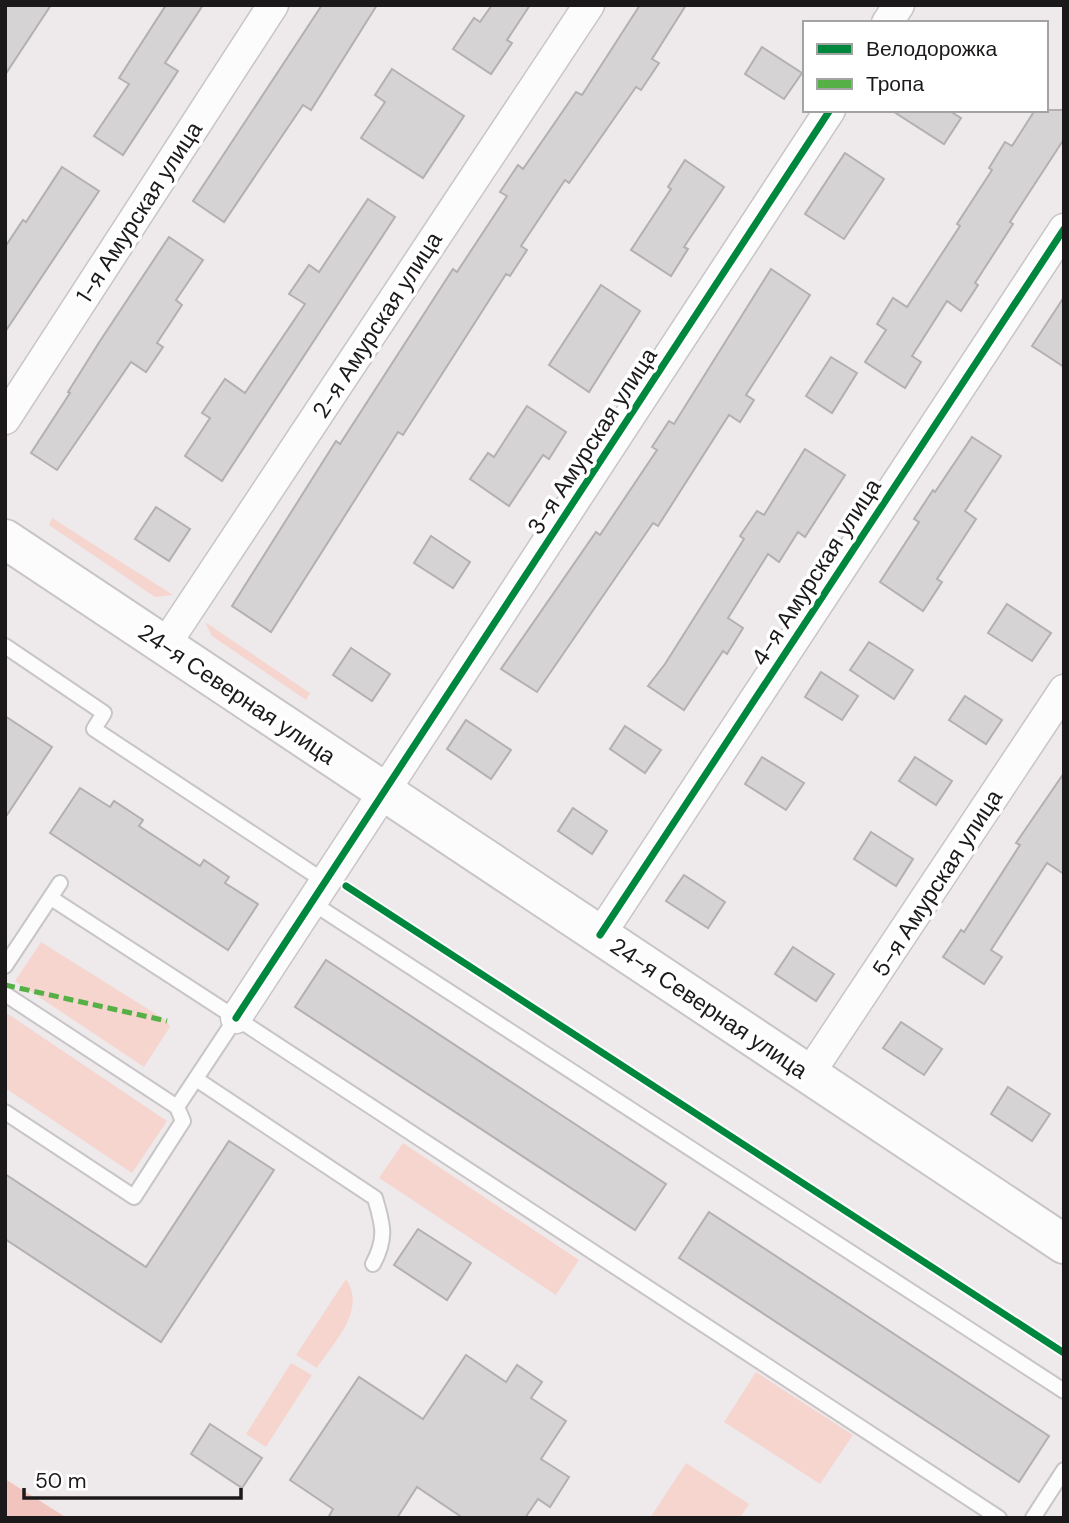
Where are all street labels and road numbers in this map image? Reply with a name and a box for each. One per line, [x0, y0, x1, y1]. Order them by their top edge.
street label: 1-я Амурская улица [69, 115, 209, 308]
street label: 2-я Амурская улица [305, 226, 449, 424]
street label: 3-я Амурская улица [520, 342, 664, 540]
street label: 4-я Амурская улица [744, 473, 888, 671]
street label: 24-я Северная улица [132, 617, 342, 771]
street label: 5-я Амурская улица [865, 784, 1009, 982]
street label: 24-я Северная улица [604, 931, 814, 1085]

